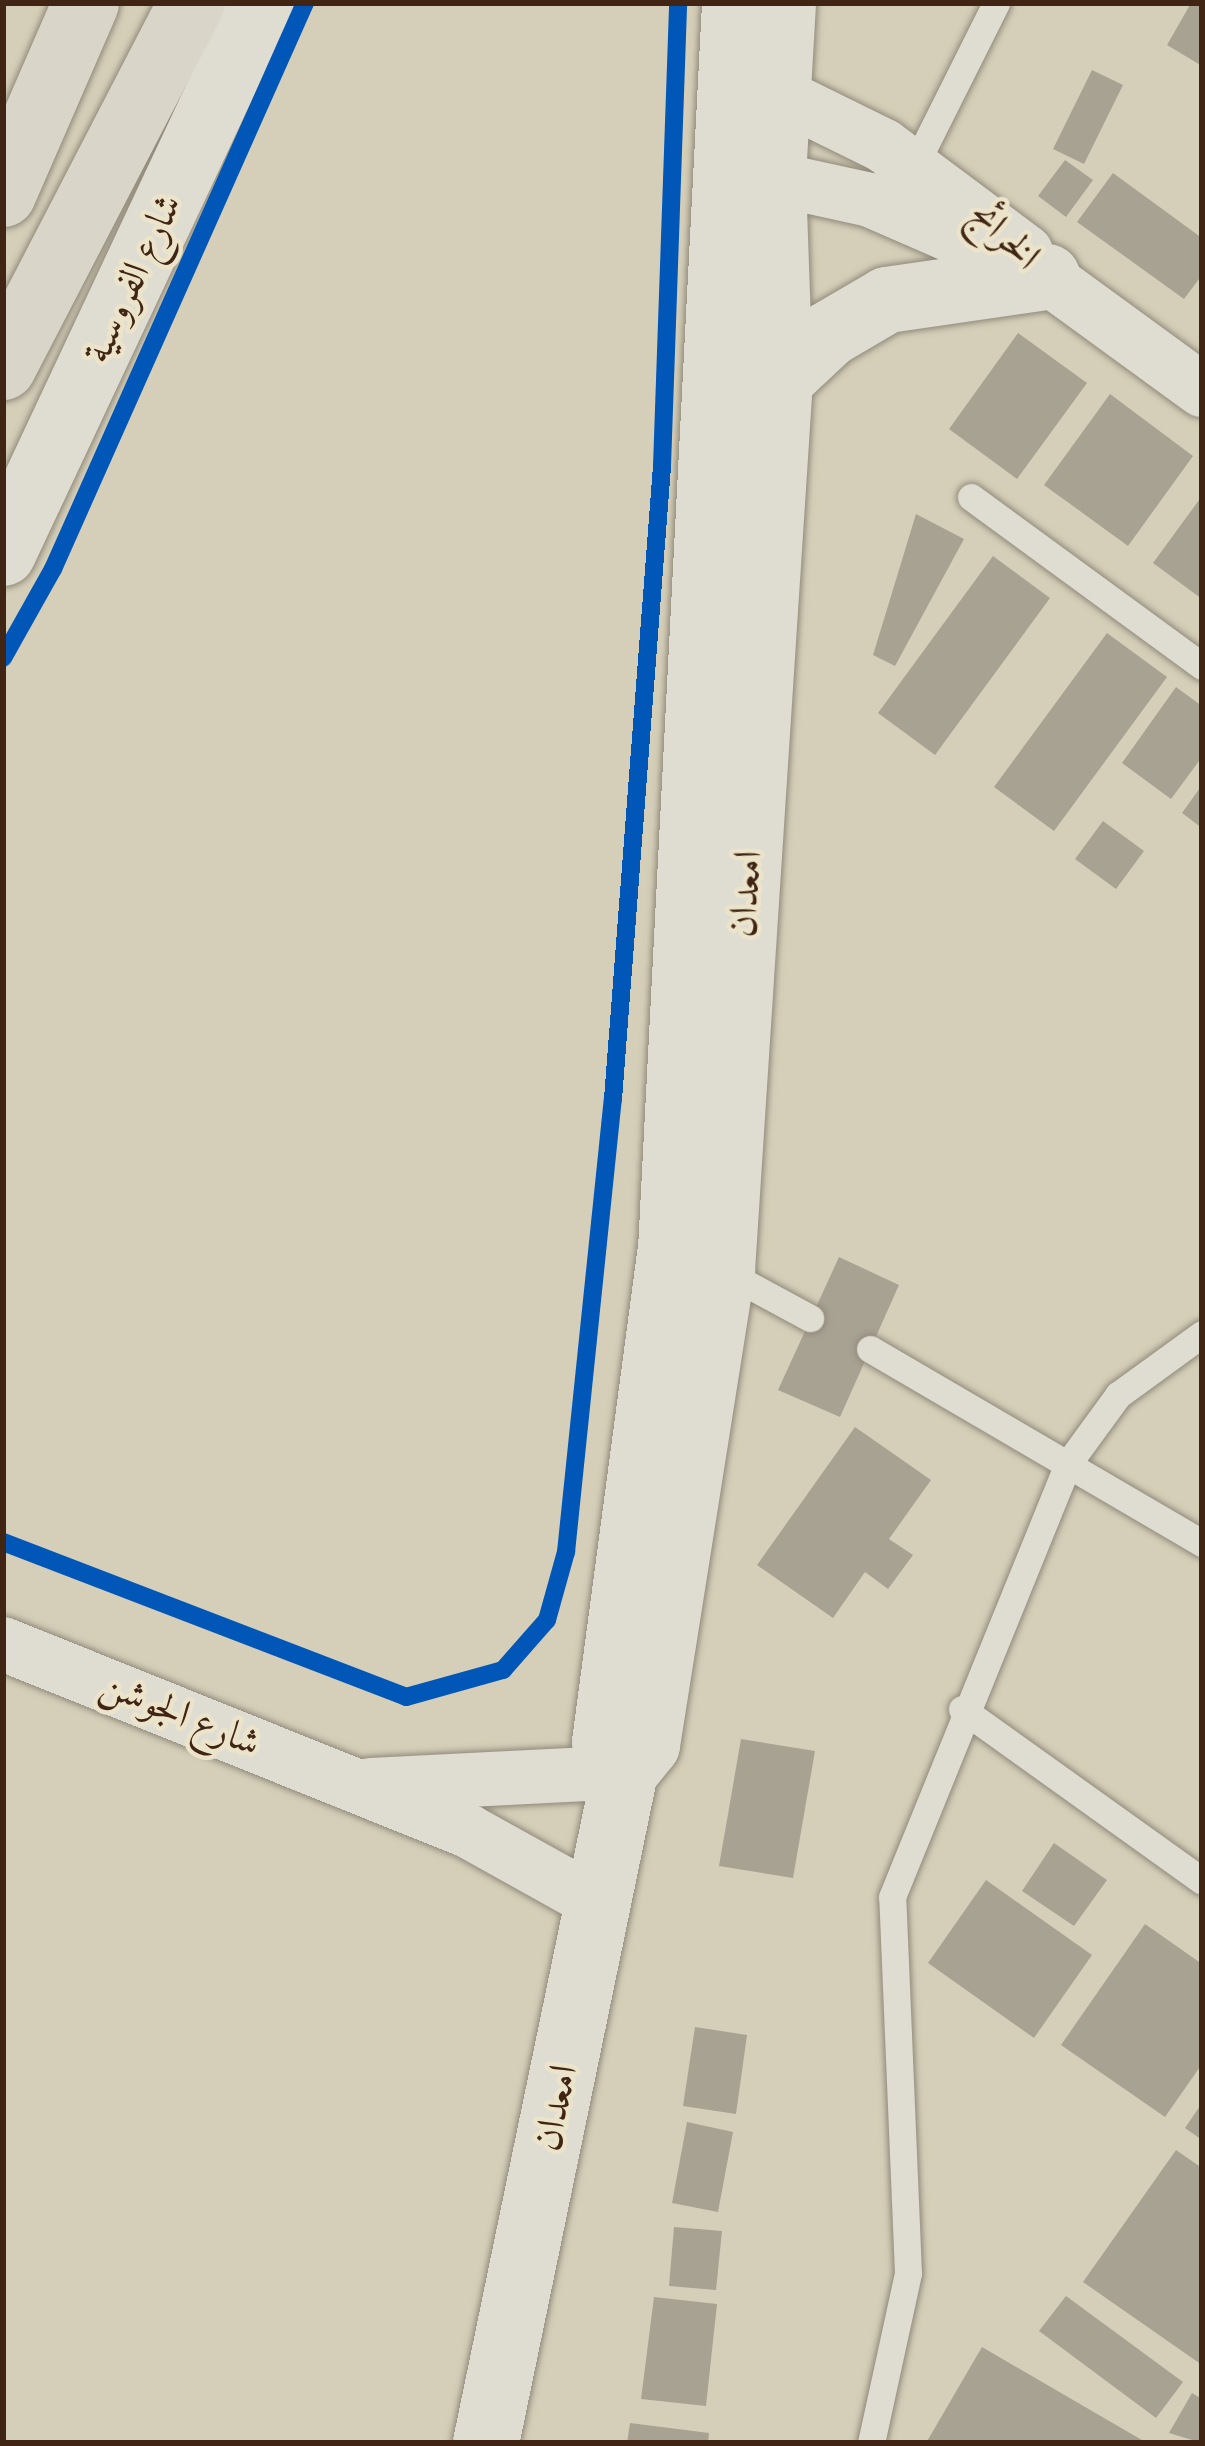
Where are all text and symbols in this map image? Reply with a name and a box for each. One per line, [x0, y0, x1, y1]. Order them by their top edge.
street label: شارع الفروسية [75, 187, 193, 371]
street label: الخرائج [959, 191, 1049, 281]
street label: امعدان [721, 849, 773, 939]
street label: شارع الجوشن [93, 1662, 267, 1768]
street label: امعدان [525, 2061, 589, 2155]

